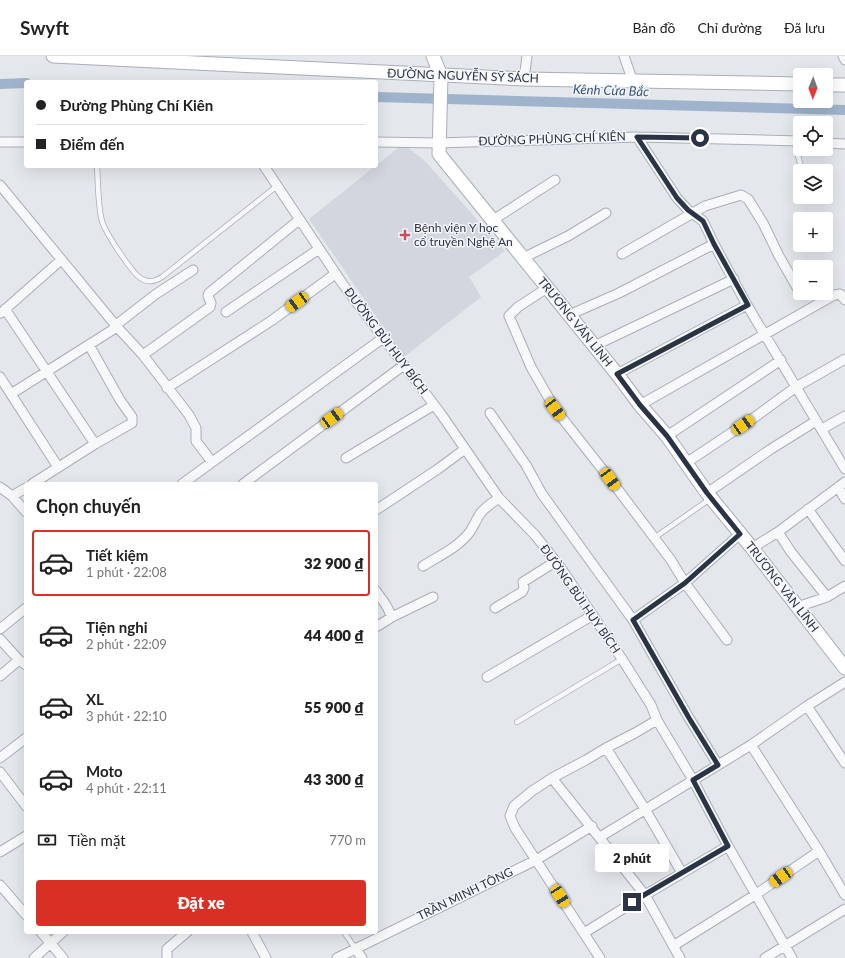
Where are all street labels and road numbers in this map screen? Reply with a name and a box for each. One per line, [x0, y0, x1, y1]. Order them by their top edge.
street label: ĐƯỜNG NGUYỄN SỸ SÁCH [387, 65, 539, 86]
street label: ĐƯỜNG PHÙNG CHÍ KIÊN [478, 128, 626, 149]
street label: TRƯƠNG VĂN LĨNH [535, 274, 616, 370]
street label: ĐƯỜNG BÙI HUY BÍCH [341, 284, 431, 397]
street label: TRƯƠNG VĂN LĨNH [742, 538, 822, 635]
street label: ĐƯỜNG BÙI HUY BÍCH [537, 541, 624, 656]
street label: TRẦN MINH TÔNG [414, 864, 515, 923]

